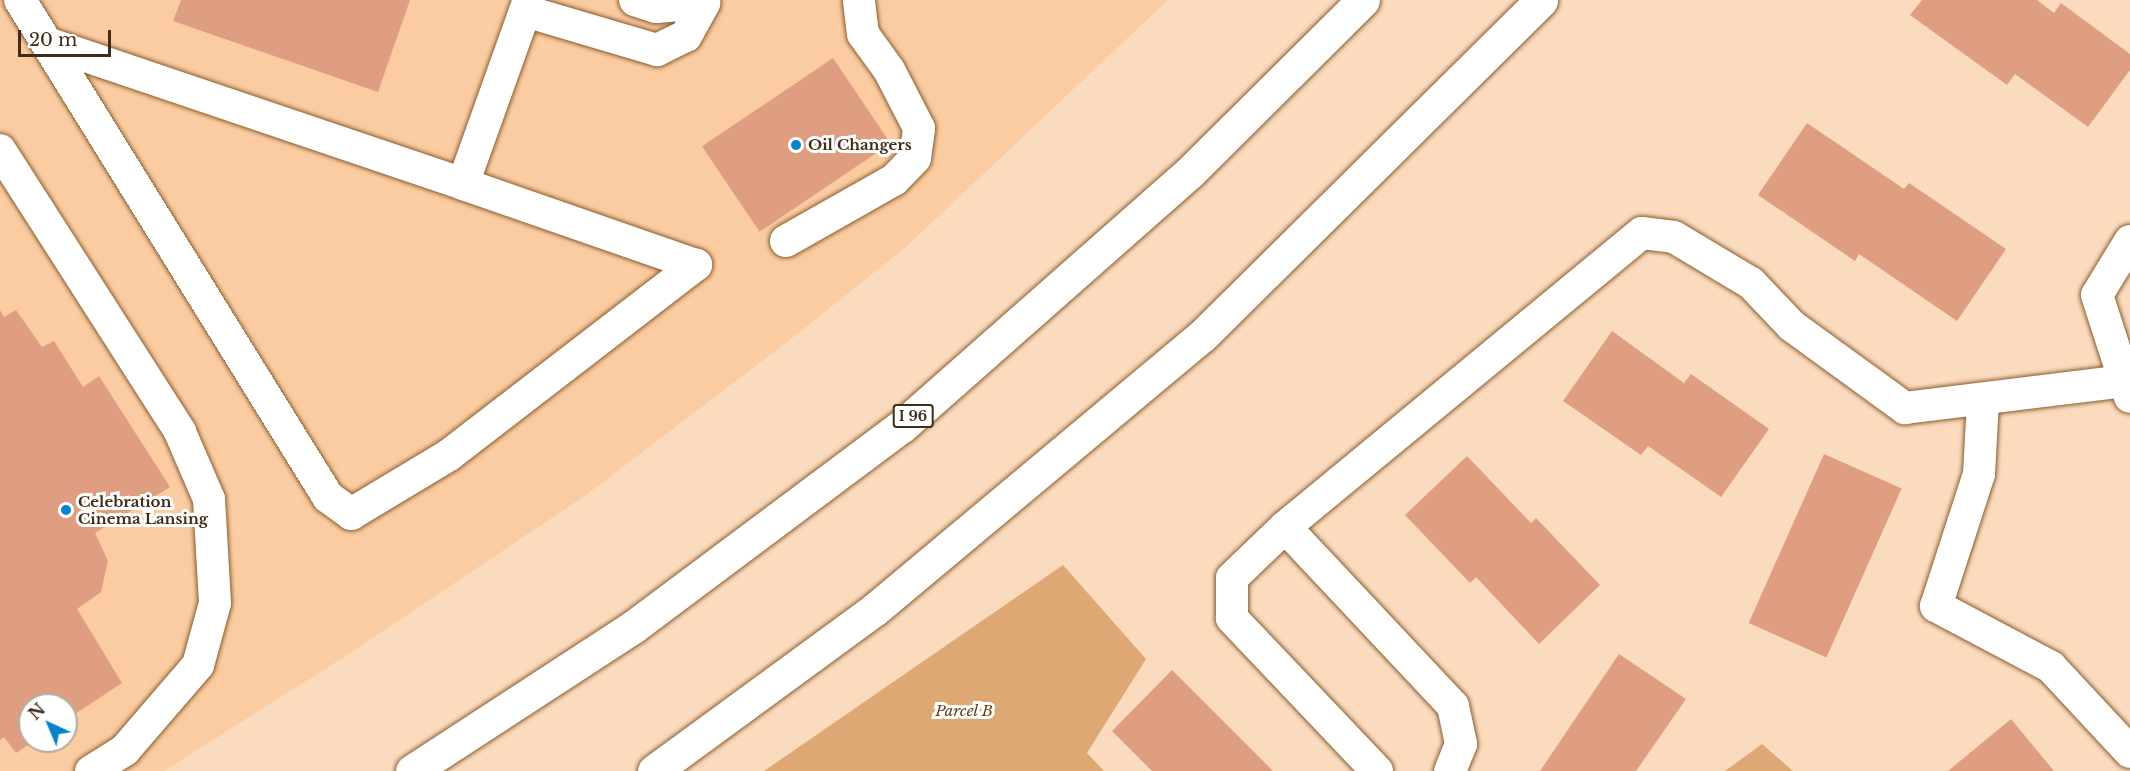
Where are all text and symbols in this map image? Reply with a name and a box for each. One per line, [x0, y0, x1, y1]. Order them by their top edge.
scale bar [21, 18, 114, 56]
text: 20 m [29, 29, 77, 51]
place label: Oil Changers [808, 136, 912, 154]
marker: Oil Changers [789, 138, 803, 152]
road number: I 96 [892, 405, 934, 427]
place label: Celebration Cinema Lansing [78, 492, 208, 527]
marker: Celebration Cinema Lansing [59, 503, 73, 517]
north arrow [18, 693, 78, 753]
text: N [25, 699, 49, 724]
park label: Parcel B [935, 702, 993, 720]

